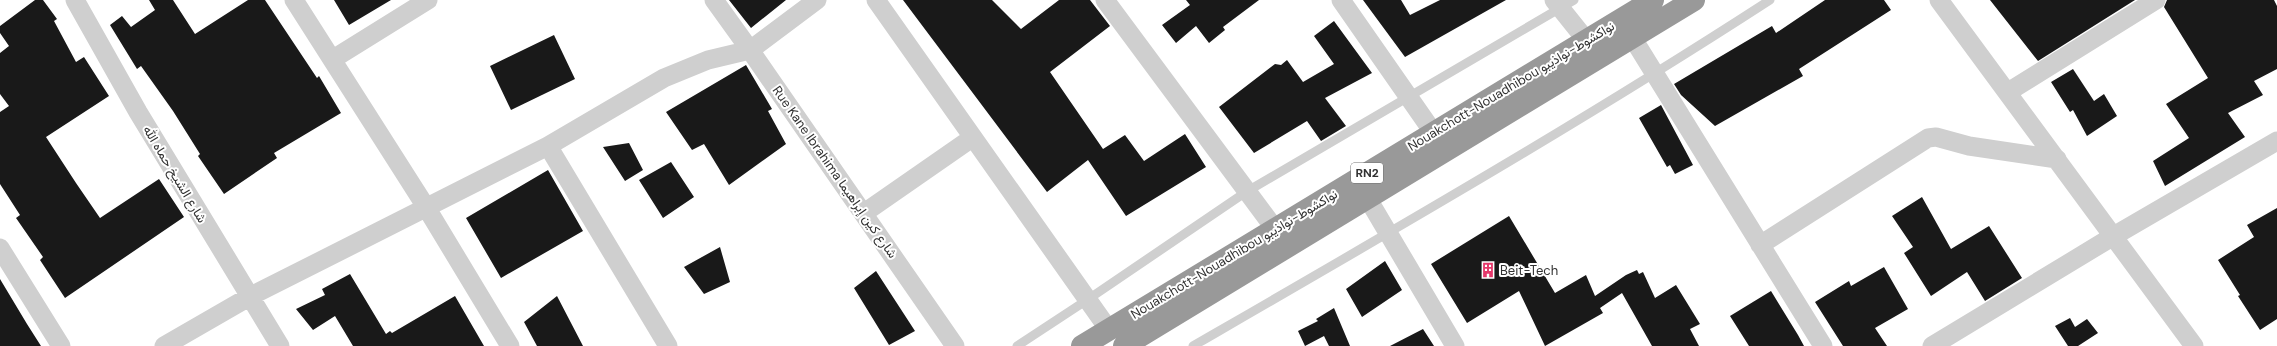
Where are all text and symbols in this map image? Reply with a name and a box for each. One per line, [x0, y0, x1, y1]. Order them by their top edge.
street label: Nouakchott-Nouadhibou نواكشوط-نواذيبو [1404, 17, 1618, 155]
street label: Rue Kane Ibrahima شارع كين إبراهيما [768, 83, 901, 262]
street label: شارع الشيخ حماه الله [138, 122, 211, 226]
road number: RN2 [1351, 163, 1383, 183]
street label: Nouakchott-Nouadhibou نواكشوط-نواذيبو [1127, 185, 1341, 323]
building icon: Beit-Tech [1479, 261, 1497, 279]
place label: Beit-Tech [1500, 262, 1558, 279]

